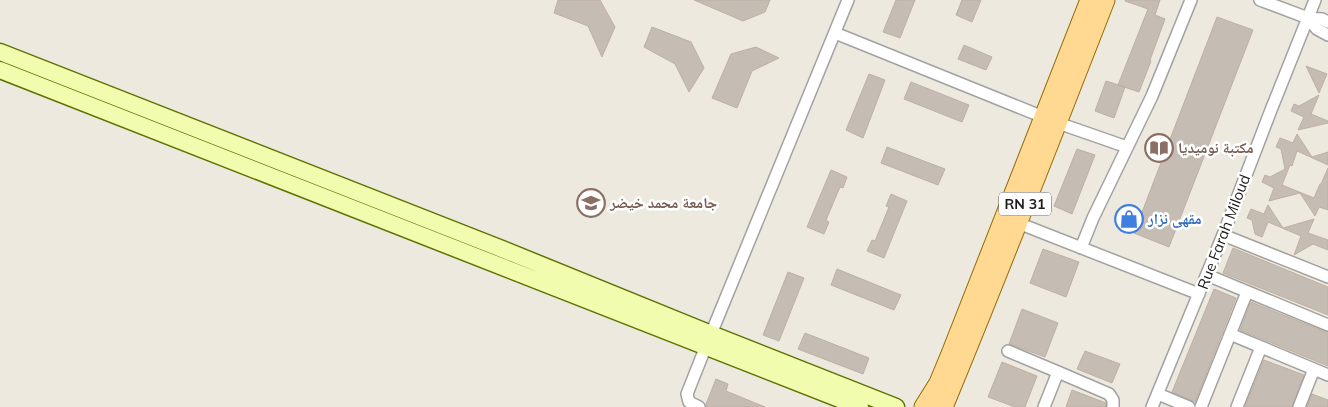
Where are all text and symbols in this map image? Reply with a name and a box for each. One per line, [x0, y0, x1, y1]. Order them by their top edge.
library icon: مكتبة نوميديا [1144, 133, 1174, 163]
place label: مكتبة نوميديا [1178, 138, 1254, 157]
street label: Rue Farah Miloud [1193, 172, 1254, 292]
school or university icon: جامعة محمد خيضر [576, 188, 606, 218]
road number: RN 31 [999, 192, 1051, 215]
place label: جامعة محمد خيضر [609, 193, 718, 212]
shop icon: مقهى نزار [1114, 204, 1144, 234]
place label: مقهى نزار [1147, 209, 1202, 228]

